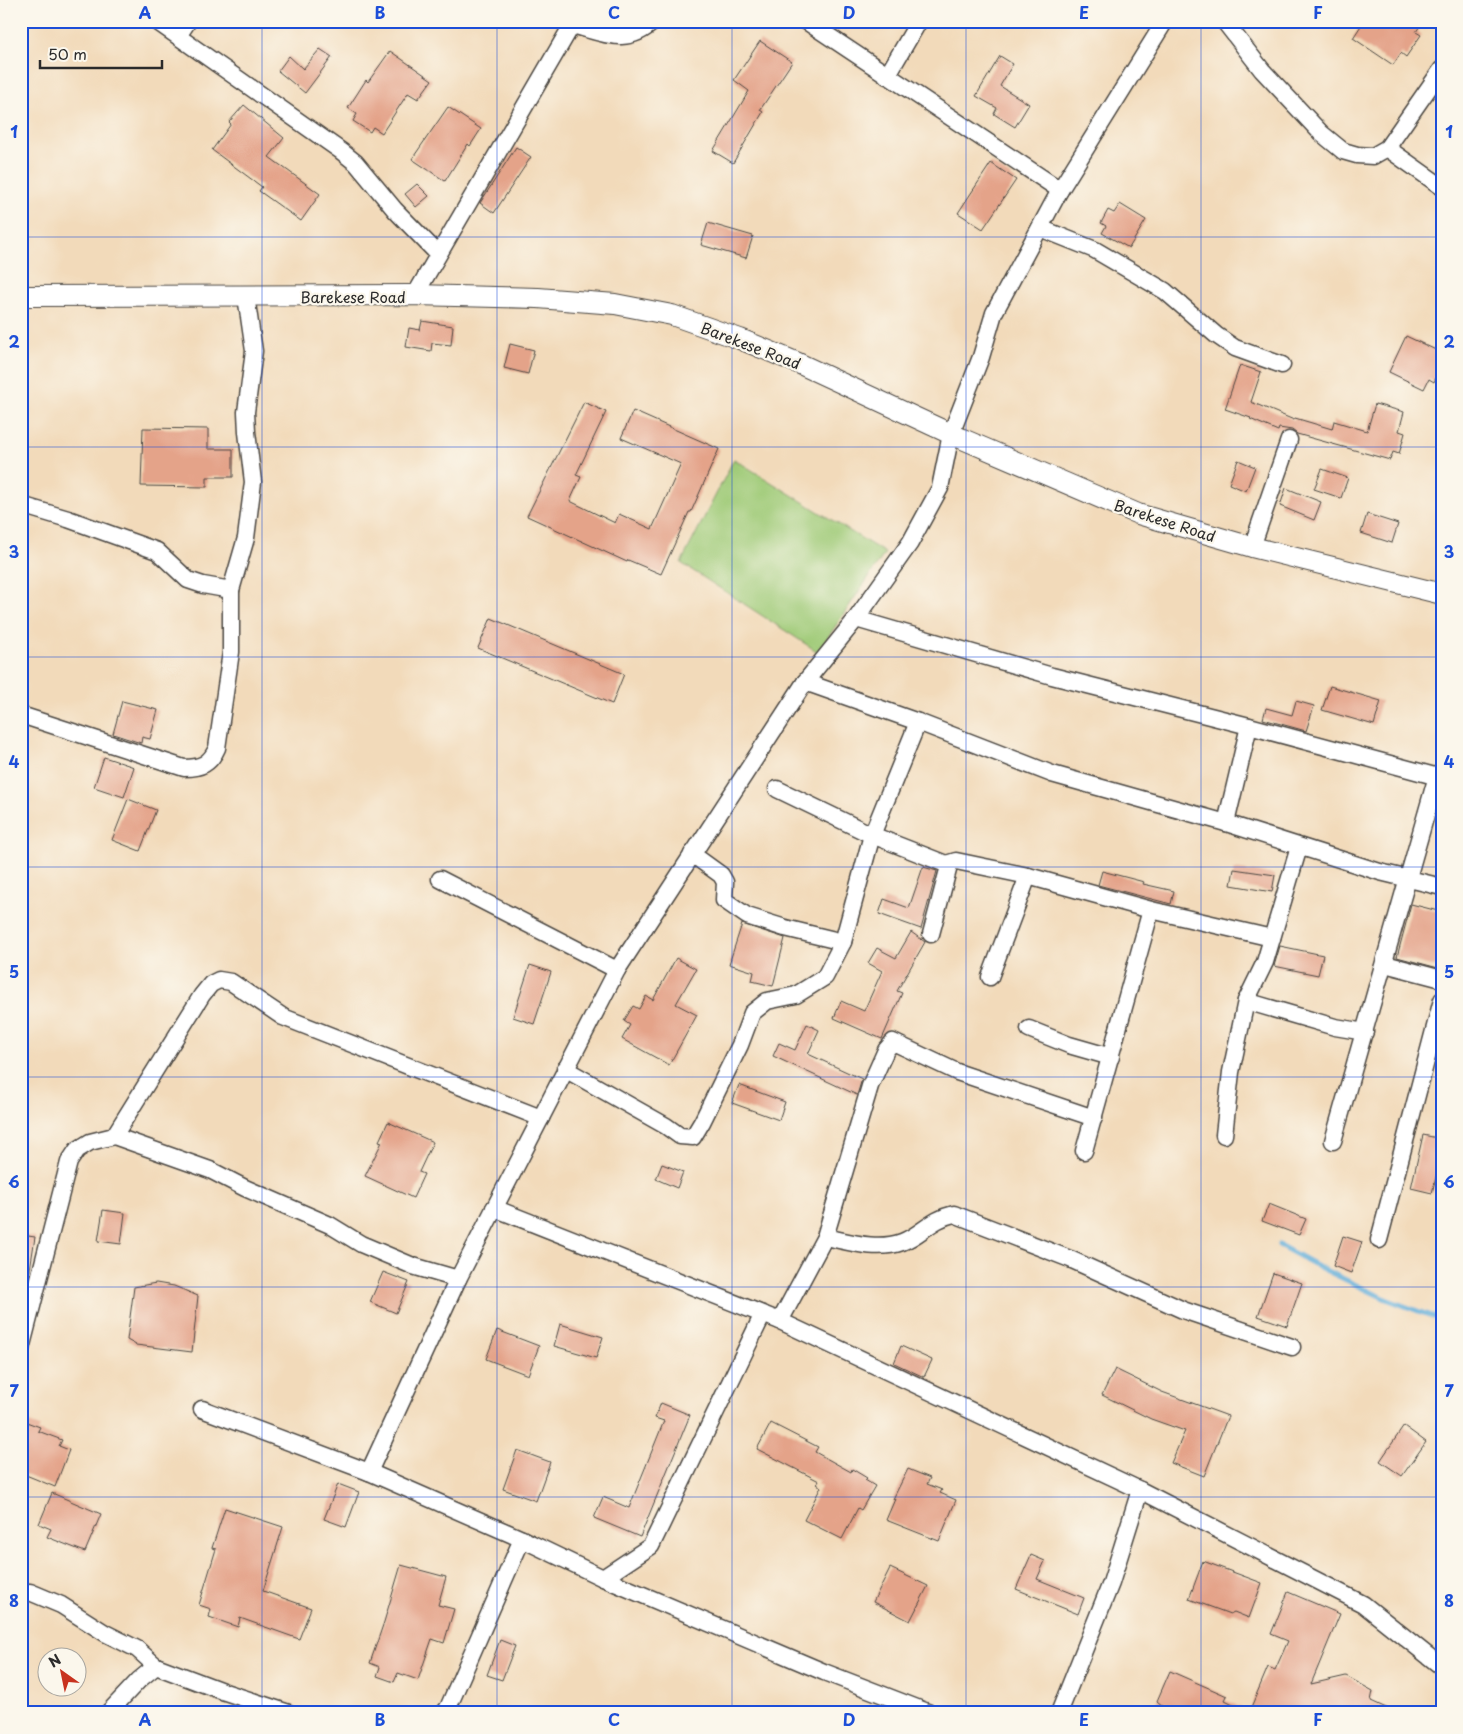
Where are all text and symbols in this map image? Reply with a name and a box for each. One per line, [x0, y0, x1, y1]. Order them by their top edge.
text: A [139, 0, 152, 24]
text: B [375, 0, 386, 24]
text: C [608, 0, 620, 24]
text: D [843, 0, 855, 24]
text: E [1079, 0, 1089, 24]
text: F [1313, 0, 1323, 24]
scale bar [40, 38, 162, 70]
text: 50 m [48, 42, 87, 65]
text: 1 [10, 119, 18, 143]
text: 1 [1445, 119, 1453, 143]
street label: Barekese Road [300, 285, 406, 308]
street label: Barekese Road [698, 315, 804, 375]
text: 2 [8, 329, 20, 353]
text: 2 [1443, 329, 1455, 353]
street label: Barekese Road [1111, 493, 1219, 547]
text: 3 [9, 539, 19, 563]
text: 3 [1444, 539, 1454, 563]
text: 4 [9, 749, 20, 773]
text: 4 [1444, 749, 1455, 773]
text: 5 [9, 959, 19, 983]
text: 5 [1444, 959, 1454, 983]
text: 6 [8, 1169, 20, 1193]
text: 6 [1443, 1169, 1455, 1193]
text: 7 [9, 1378, 19, 1402]
text: 7 [1444, 1378, 1454, 1402]
text: 8 [9, 1588, 19, 1612]
text: 8 [1444, 1588, 1454, 1612]
north arrow [38, 1646, 88, 1696]
text: N [44, 1649, 65, 1673]
text: A [139, 1707, 152, 1731]
text: B [375, 1707, 386, 1731]
text: C [608, 1707, 620, 1731]
text: D [843, 1707, 855, 1731]
text: E [1079, 1707, 1089, 1731]
text: F [1313, 1707, 1323, 1731]

